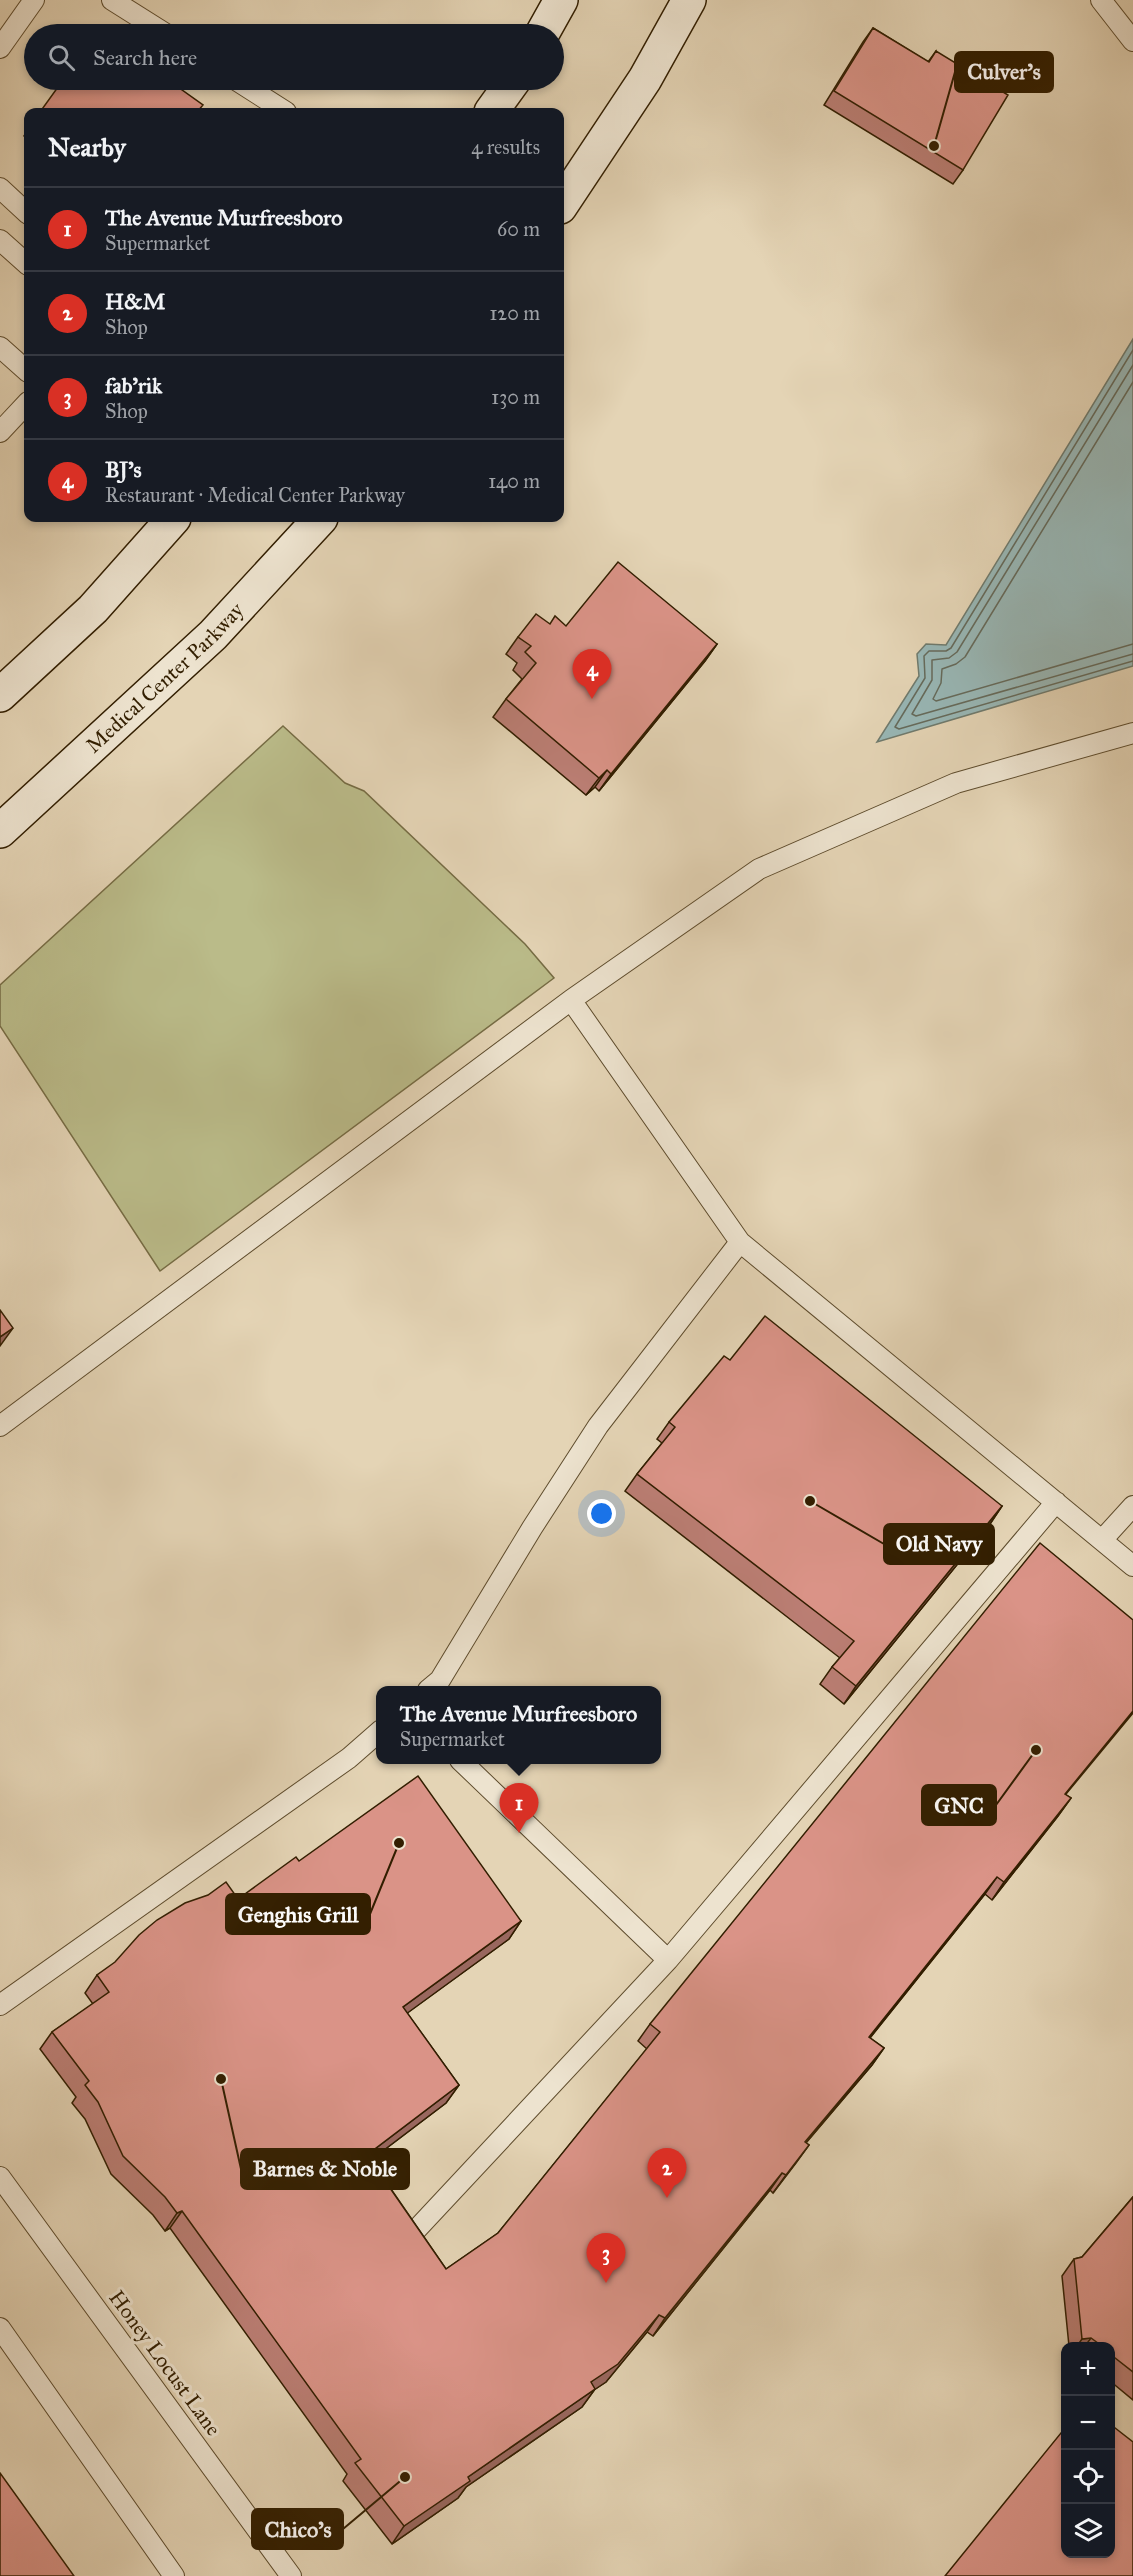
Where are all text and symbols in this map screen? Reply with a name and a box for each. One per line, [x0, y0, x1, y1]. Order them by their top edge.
search box [24, 24, 564, 90]
icon: search [45, 41, 78, 74]
text: Search here [93, 44, 197, 71]
callout: Culver's [955, 52, 1053, 92]
text: Culver's [967, 58, 1041, 85]
text: Nearby [48, 131, 126, 163]
text: 4 results [471, 135, 540, 159]
text: The Avenue Murfreesboro [105, 204, 343, 231]
text: 1 [64, 217, 71, 241]
text: 60 m [497, 217, 540, 241]
text: Supermarket [105, 231, 210, 255]
text: H&M [105, 288, 165, 315]
text: 2 [63, 301, 72, 325]
text: 120 m [489, 301, 540, 325]
text: Shop [105, 315, 148, 339]
text: fab'rik [105, 372, 162, 399]
text: 3 [64, 385, 72, 409]
text: 130 m [491, 385, 540, 409]
text: Shop [105, 399, 148, 423]
text: BJ's [105, 456, 142, 483]
text: 4 [62, 469, 73, 493]
text: 140 m [488, 469, 540, 493]
text: Restaurant · Medical Center Parkway [105, 483, 405, 507]
street label: Medical Center Parkway [80, 596, 250, 758]
pin: 4 [572, 650, 612, 699]
your location [587, 1499, 616, 1528]
callout: Old Navy [884, 1524, 994, 1564]
text: Old Navy [896, 1530, 984, 1557]
popup [376, 1686, 661, 1764]
text: The Avenue Murfreesboro [400, 1700, 637, 1727]
text: Supermarket [400, 1727, 505, 1751]
pin: 1 [500, 1784, 538, 1833]
callout: GNC [922, 1785, 996, 1825]
text: GNC [934, 1792, 984, 1819]
callout: Genghis Grill [226, 1894, 370, 1934]
text: Genghis Grill [238, 1901, 359, 1928]
pin: 2 [648, 2148, 686, 2198]
callout: Barnes & Noble [241, 2149, 409, 2189]
text: Barnes & Noble [253, 2155, 397, 2182]
pin: 3 [586, 2234, 626, 2283]
street label: Honey Locust Lane [104, 2285, 227, 2441]
map controls [1061, 2342, 1115, 2558]
button: + [1061, 2342, 1115, 2396]
button: − [1061, 2396, 1115, 2450]
button: locate [1061, 2450, 1115, 2504]
button: layers [1061, 2504, 1115, 2558]
callout: Chico's [252, 2509, 343, 2549]
text: Chico's [264, 2516, 332, 2543]

